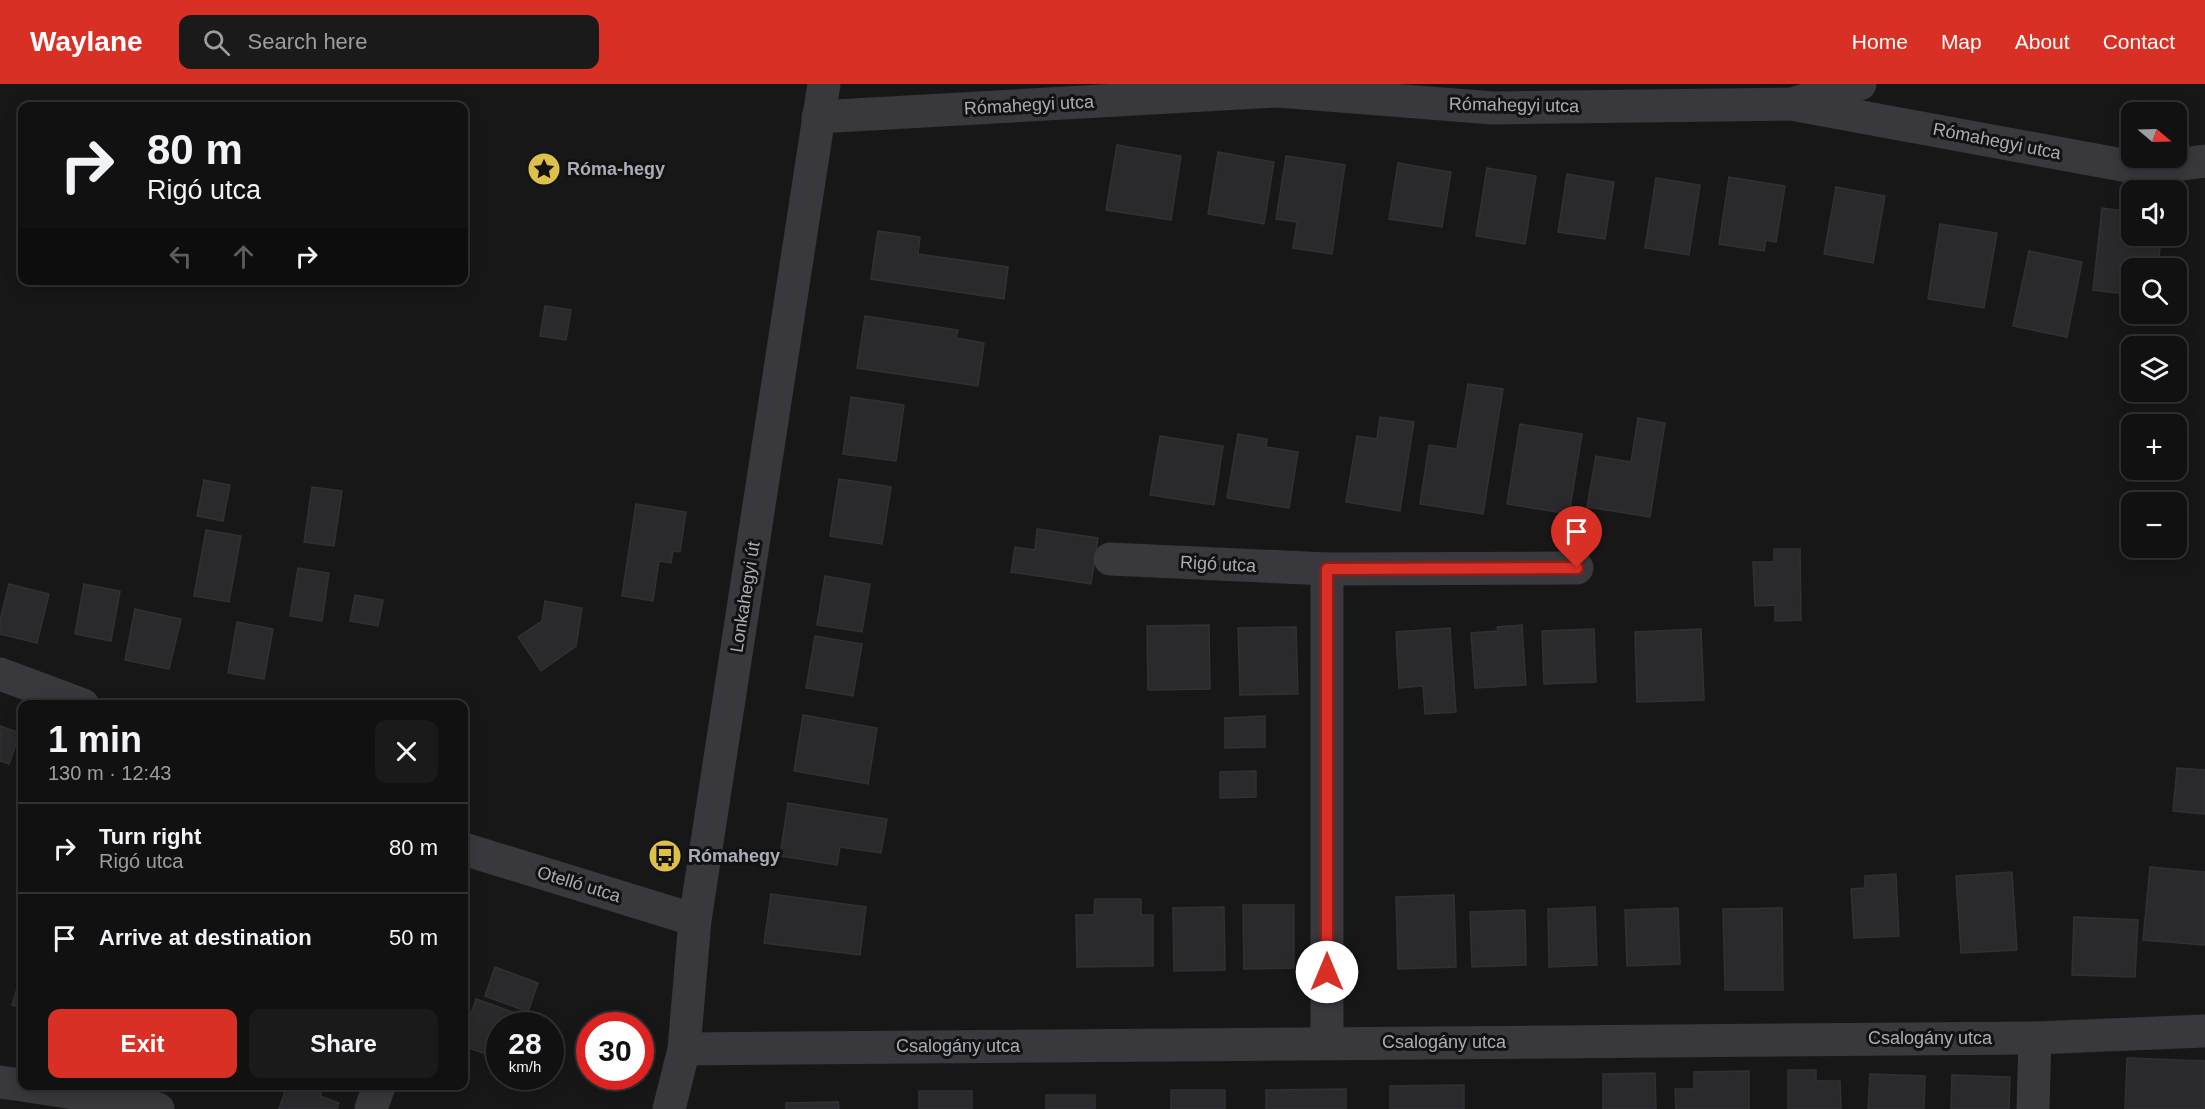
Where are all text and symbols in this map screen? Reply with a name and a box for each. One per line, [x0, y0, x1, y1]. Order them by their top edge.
search box [179, 15, 599, 69]
text: Waylane [30, 26, 143, 57]
icon: search [200, 26, 233, 59]
text: Search here [248, 29, 367, 54]
text: Home [1852, 30, 1908, 53]
text: Map [1941, 30, 1982, 53]
text: About [2015, 30, 2070, 53]
text: Contact [2103, 30, 2175, 53]
street label: Rómahegyi utca [964, 92, 1095, 118]
street label: Rómahegyi utca [1449, 94, 1580, 116]
north arrow [2121, 102, 2187, 168]
map controls [2121, 102, 2187, 558]
street label: Rómahegyi utca [1931, 119, 2064, 163]
icon: right [48, 126, 126, 204]
text: 80 m [147, 126, 243, 173]
place icon: Róma-hegy [526, 151, 562, 187]
place label: Róma-hegy [567, 159, 665, 179]
text: Rigó utca [147, 175, 261, 205]
button: sound [2121, 180, 2187, 246]
icon: left [164, 240, 197, 273]
icon: ahead [227, 240, 260, 273]
icon: right [290, 240, 323, 273]
button: search [2121, 258, 2187, 324]
button: layers [2121, 336, 2187, 402]
button: + [2121, 414, 2187, 480]
button: − [2121, 492, 2187, 558]
pin [1551, 506, 1602, 568]
icon: arrive [1560, 515, 1593, 548]
street label: Lonkahegyi út [726, 540, 764, 654]
street label: Rigó utca [1180, 552, 1257, 576]
text: 1 min [48, 719, 142, 760]
button: close [375, 720, 438, 783]
text: 130 m · 12:43 [48, 762, 171, 784]
text: Turn right [99, 824, 201, 849]
icon: right [48, 832, 81, 865]
text: 80 m [389, 835, 438, 860]
bus stop icon: Rómahegy [647, 838, 683, 874]
place label: Rómahegy [688, 846, 780, 866]
text: Rigó utca [99, 850, 184, 872]
street label: Otelló utca [535, 862, 624, 906]
icon: arrive [48, 922, 81, 955]
text: Arrive at destination [99, 925, 312, 950]
text: 50 m [389, 925, 438, 950]
position arrow [1295, 940, 1359, 1004]
button: Exit [48, 1009, 237, 1078]
button: Share [249, 1009, 438, 1078]
speed limit sign: 30 [576, 1012, 654, 1090]
text: 28 [508, 1027, 542, 1060]
street label: Csalogány utca [1868, 1028, 1993, 1048]
street label: Csalogány utca [1382, 1032, 1507, 1052]
street label: Csalogány utca [896, 1036, 1021, 1056]
text: km/h [509, 1058, 541, 1075]

